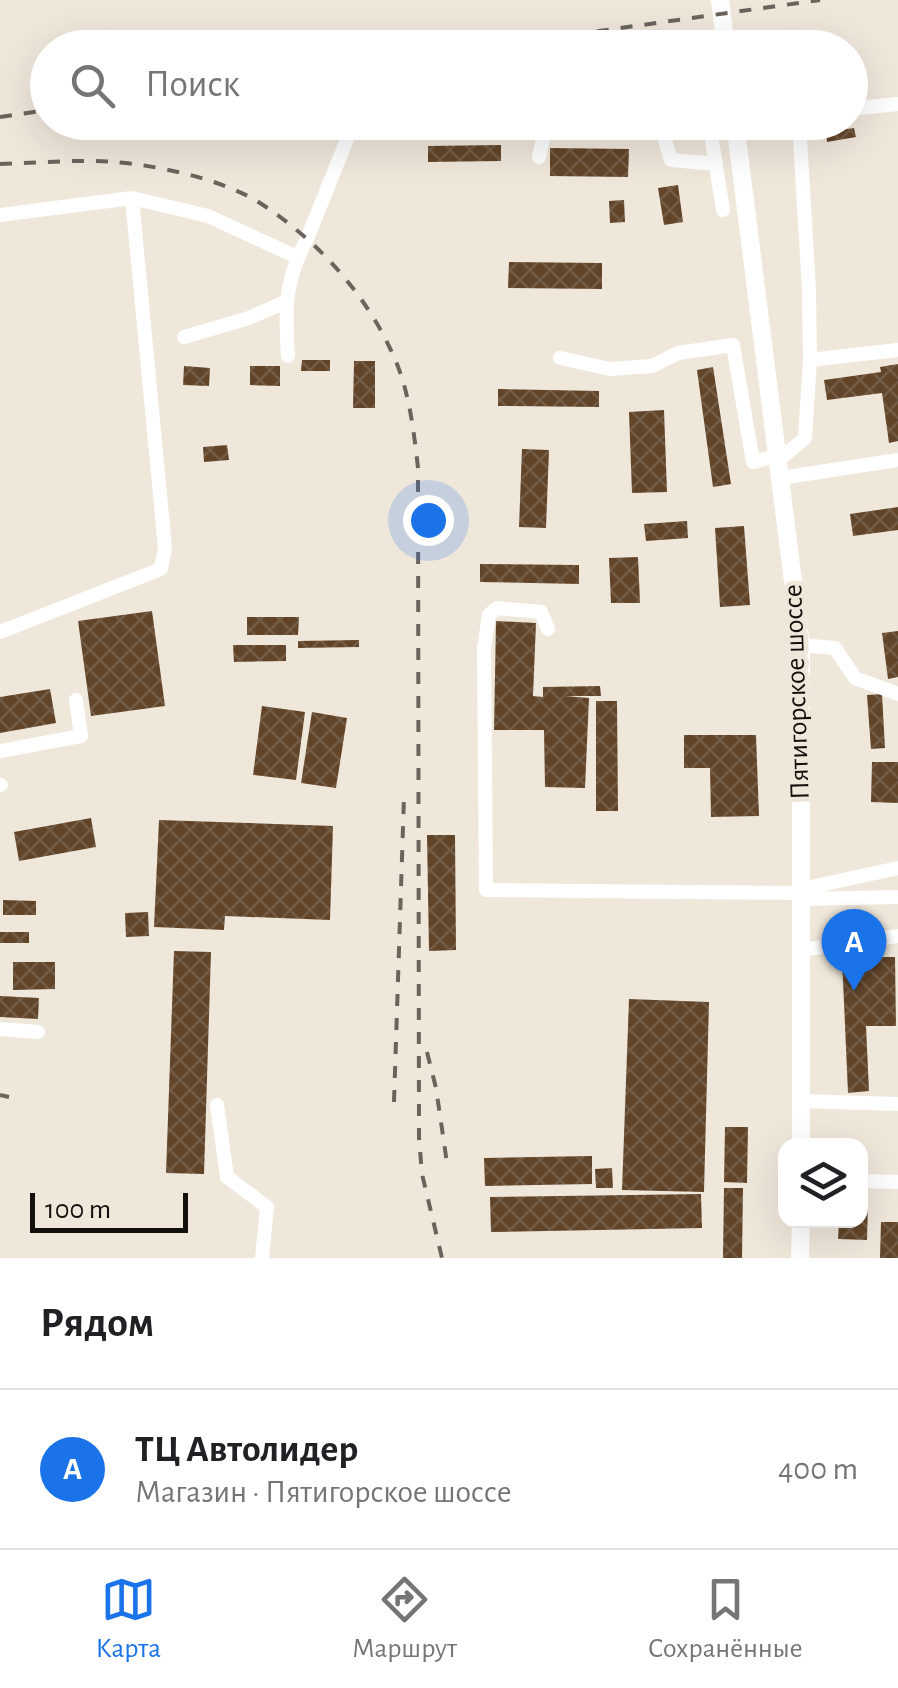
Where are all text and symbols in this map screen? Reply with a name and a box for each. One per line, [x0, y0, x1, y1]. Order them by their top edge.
search box [30, 30, 868, 140]
icon: search [65, 58, 120, 113]
text: Поиск [145, 66, 240, 104]
your location [403, 495, 454, 546]
street label: Пятигорское шоссе [779, 584, 815, 800]
pin: A [822, 908, 886, 991]
map controls [778, 1138, 868, 1228]
button: layers [778, 1138, 868, 1228]
scale bar [30, 1188, 188, 1232]
text: 100 m [45, 1196, 111, 1224]
text: Рядом [40, 1302, 154, 1344]
text: ТЦ Автолидер [135, 1431, 358, 1469]
text: A [63, 1453, 82, 1485]
text: 400 m [778, 1453, 858, 1485]
text: Магазин · Пятигорское шоссе [135, 1476, 512, 1508]
tab: Карта [95, 1572, 161, 1666]
tab: Маршрут [352, 1572, 457, 1666]
tab: Сохранённые [648, 1572, 803, 1666]

